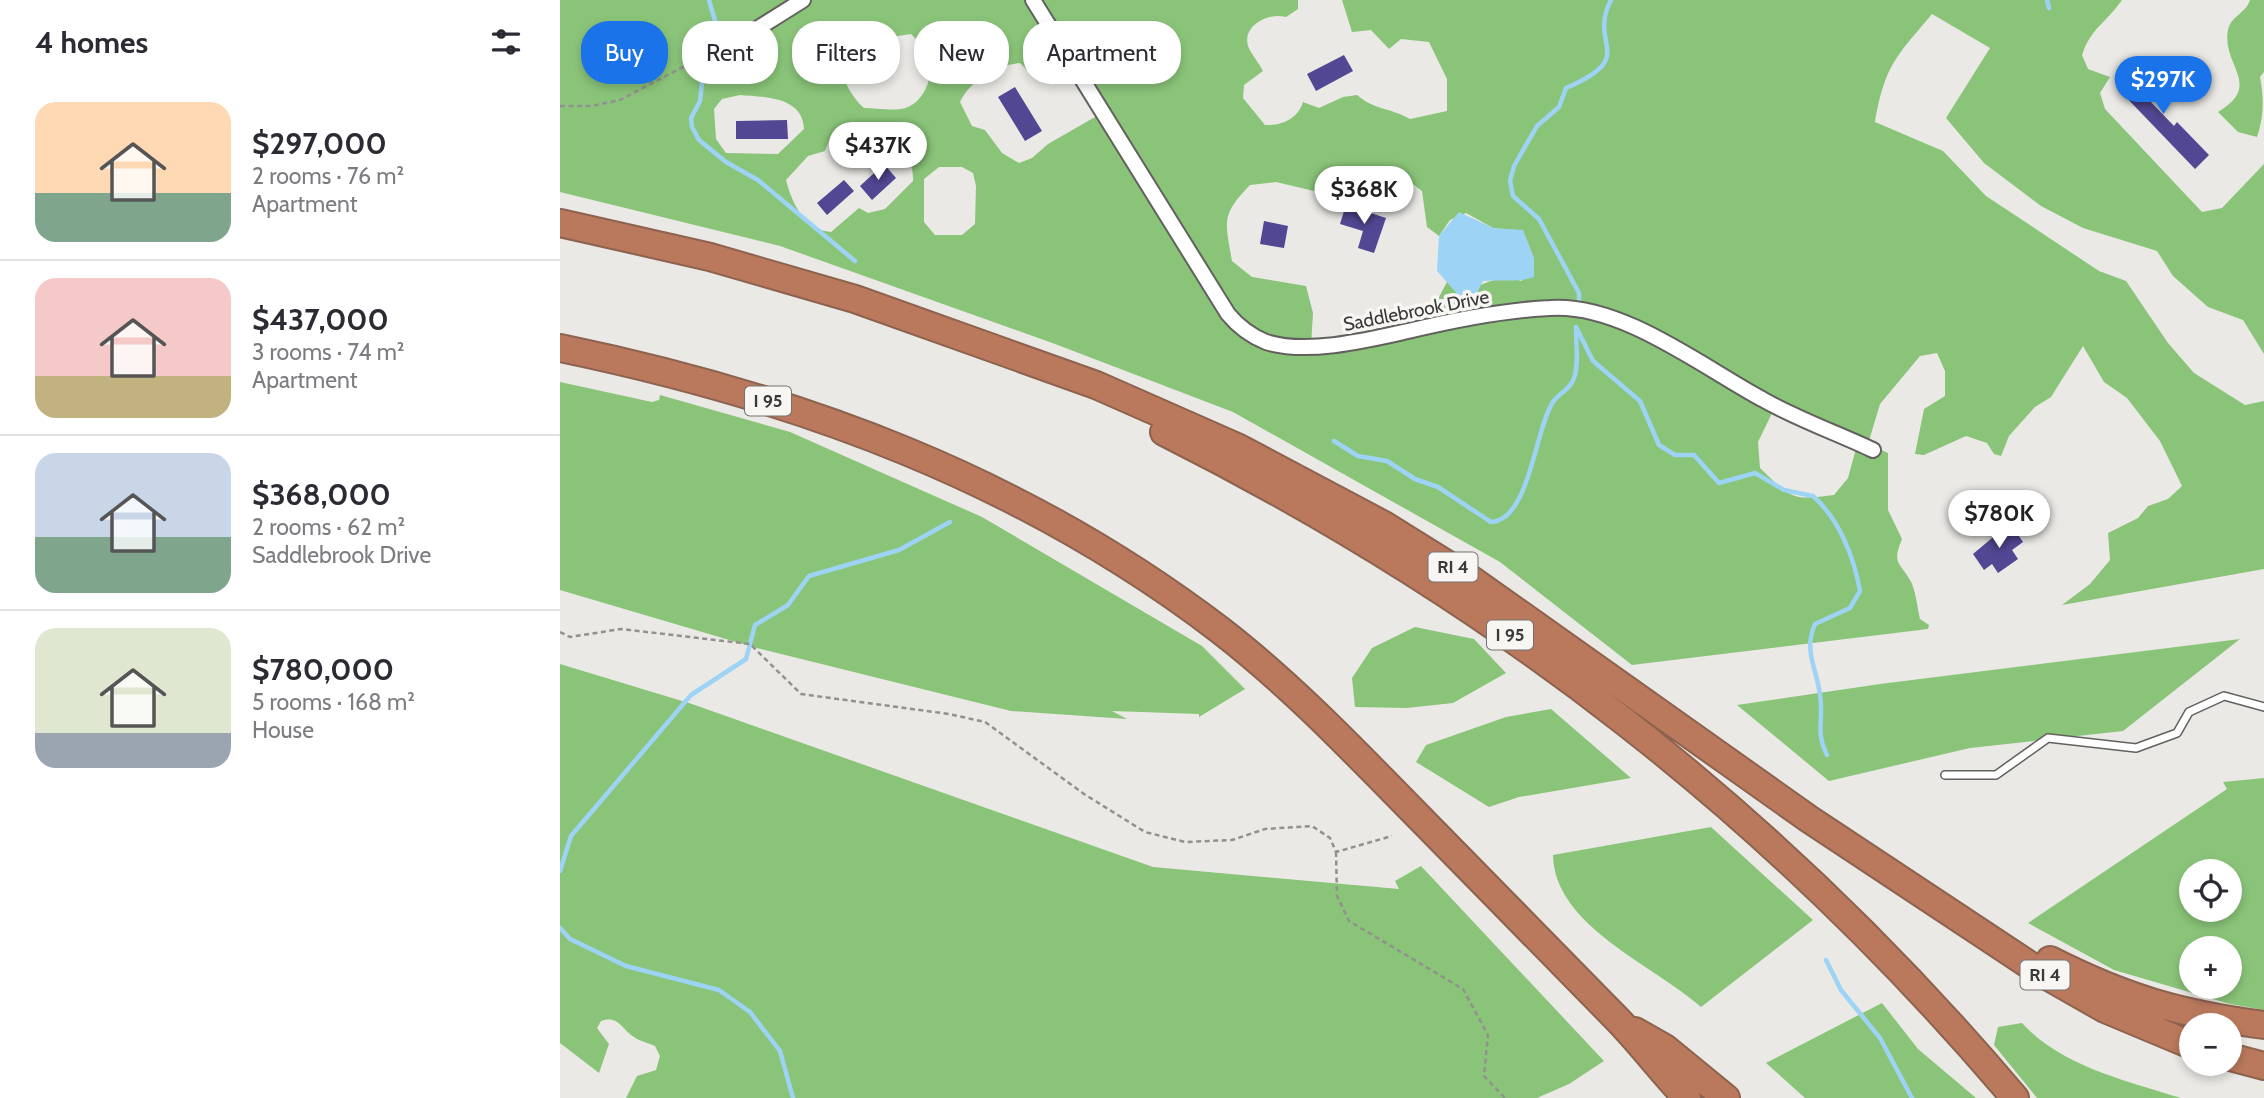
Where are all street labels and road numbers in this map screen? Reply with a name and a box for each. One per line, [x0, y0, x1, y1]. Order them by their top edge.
street label: Saddlebrook Drive [1341, 285, 1491, 336]
road number: I 95 [745, 386, 791, 416]
road number: RI 4 [1428, 552, 1477, 582]
road number: I 95 [1487, 620, 1533, 650]
road number: RI 4 [2020, 960, 2070, 990]

